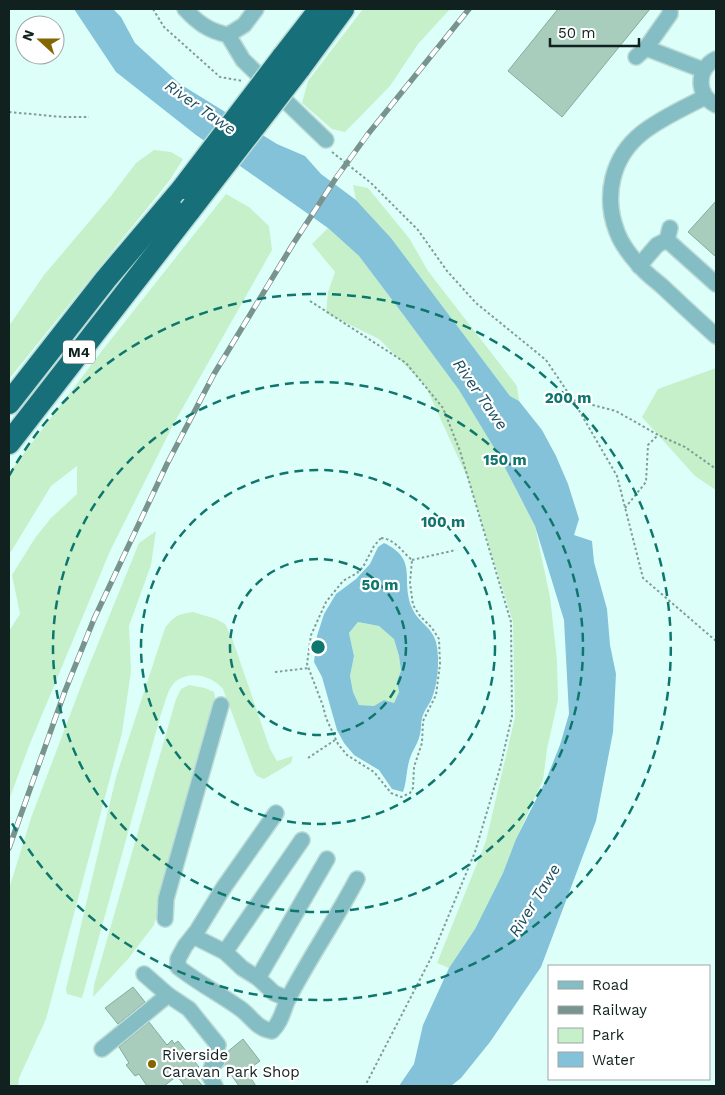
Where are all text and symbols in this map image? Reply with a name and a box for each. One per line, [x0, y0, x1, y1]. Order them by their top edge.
north arrow [15, 15, 65, 65]
scale bar [550, 15, 639, 47]
text: 50 m [558, 24, 595, 42]
text: N [19, 28, 37, 43]
water label: River Tawe [162, 76, 240, 139]
road number: M4 [63, 341, 95, 364]
water label: River Tawe [449, 355, 512, 433]
text: 200 m [545, 389, 591, 407]
text: 150 m [483, 451, 527, 469]
text: 100 m [421, 513, 465, 531]
text: 50 m [362, 576, 398, 594]
centre of rings [309, 638, 327, 656]
water label: River Tawe [505, 860, 564, 940]
legend [548, 965, 710, 1080]
text: Road [592, 976, 629, 994]
text: Railway [592, 1001, 647, 1019]
text: Park [592, 1026, 625, 1044]
place label: Riverside Caravan Park Shop [162, 1046, 300, 1081]
text: Water [592, 1051, 635, 1069]
marker: Riverside Caravan Park Shop [146, 1058, 158, 1070]

